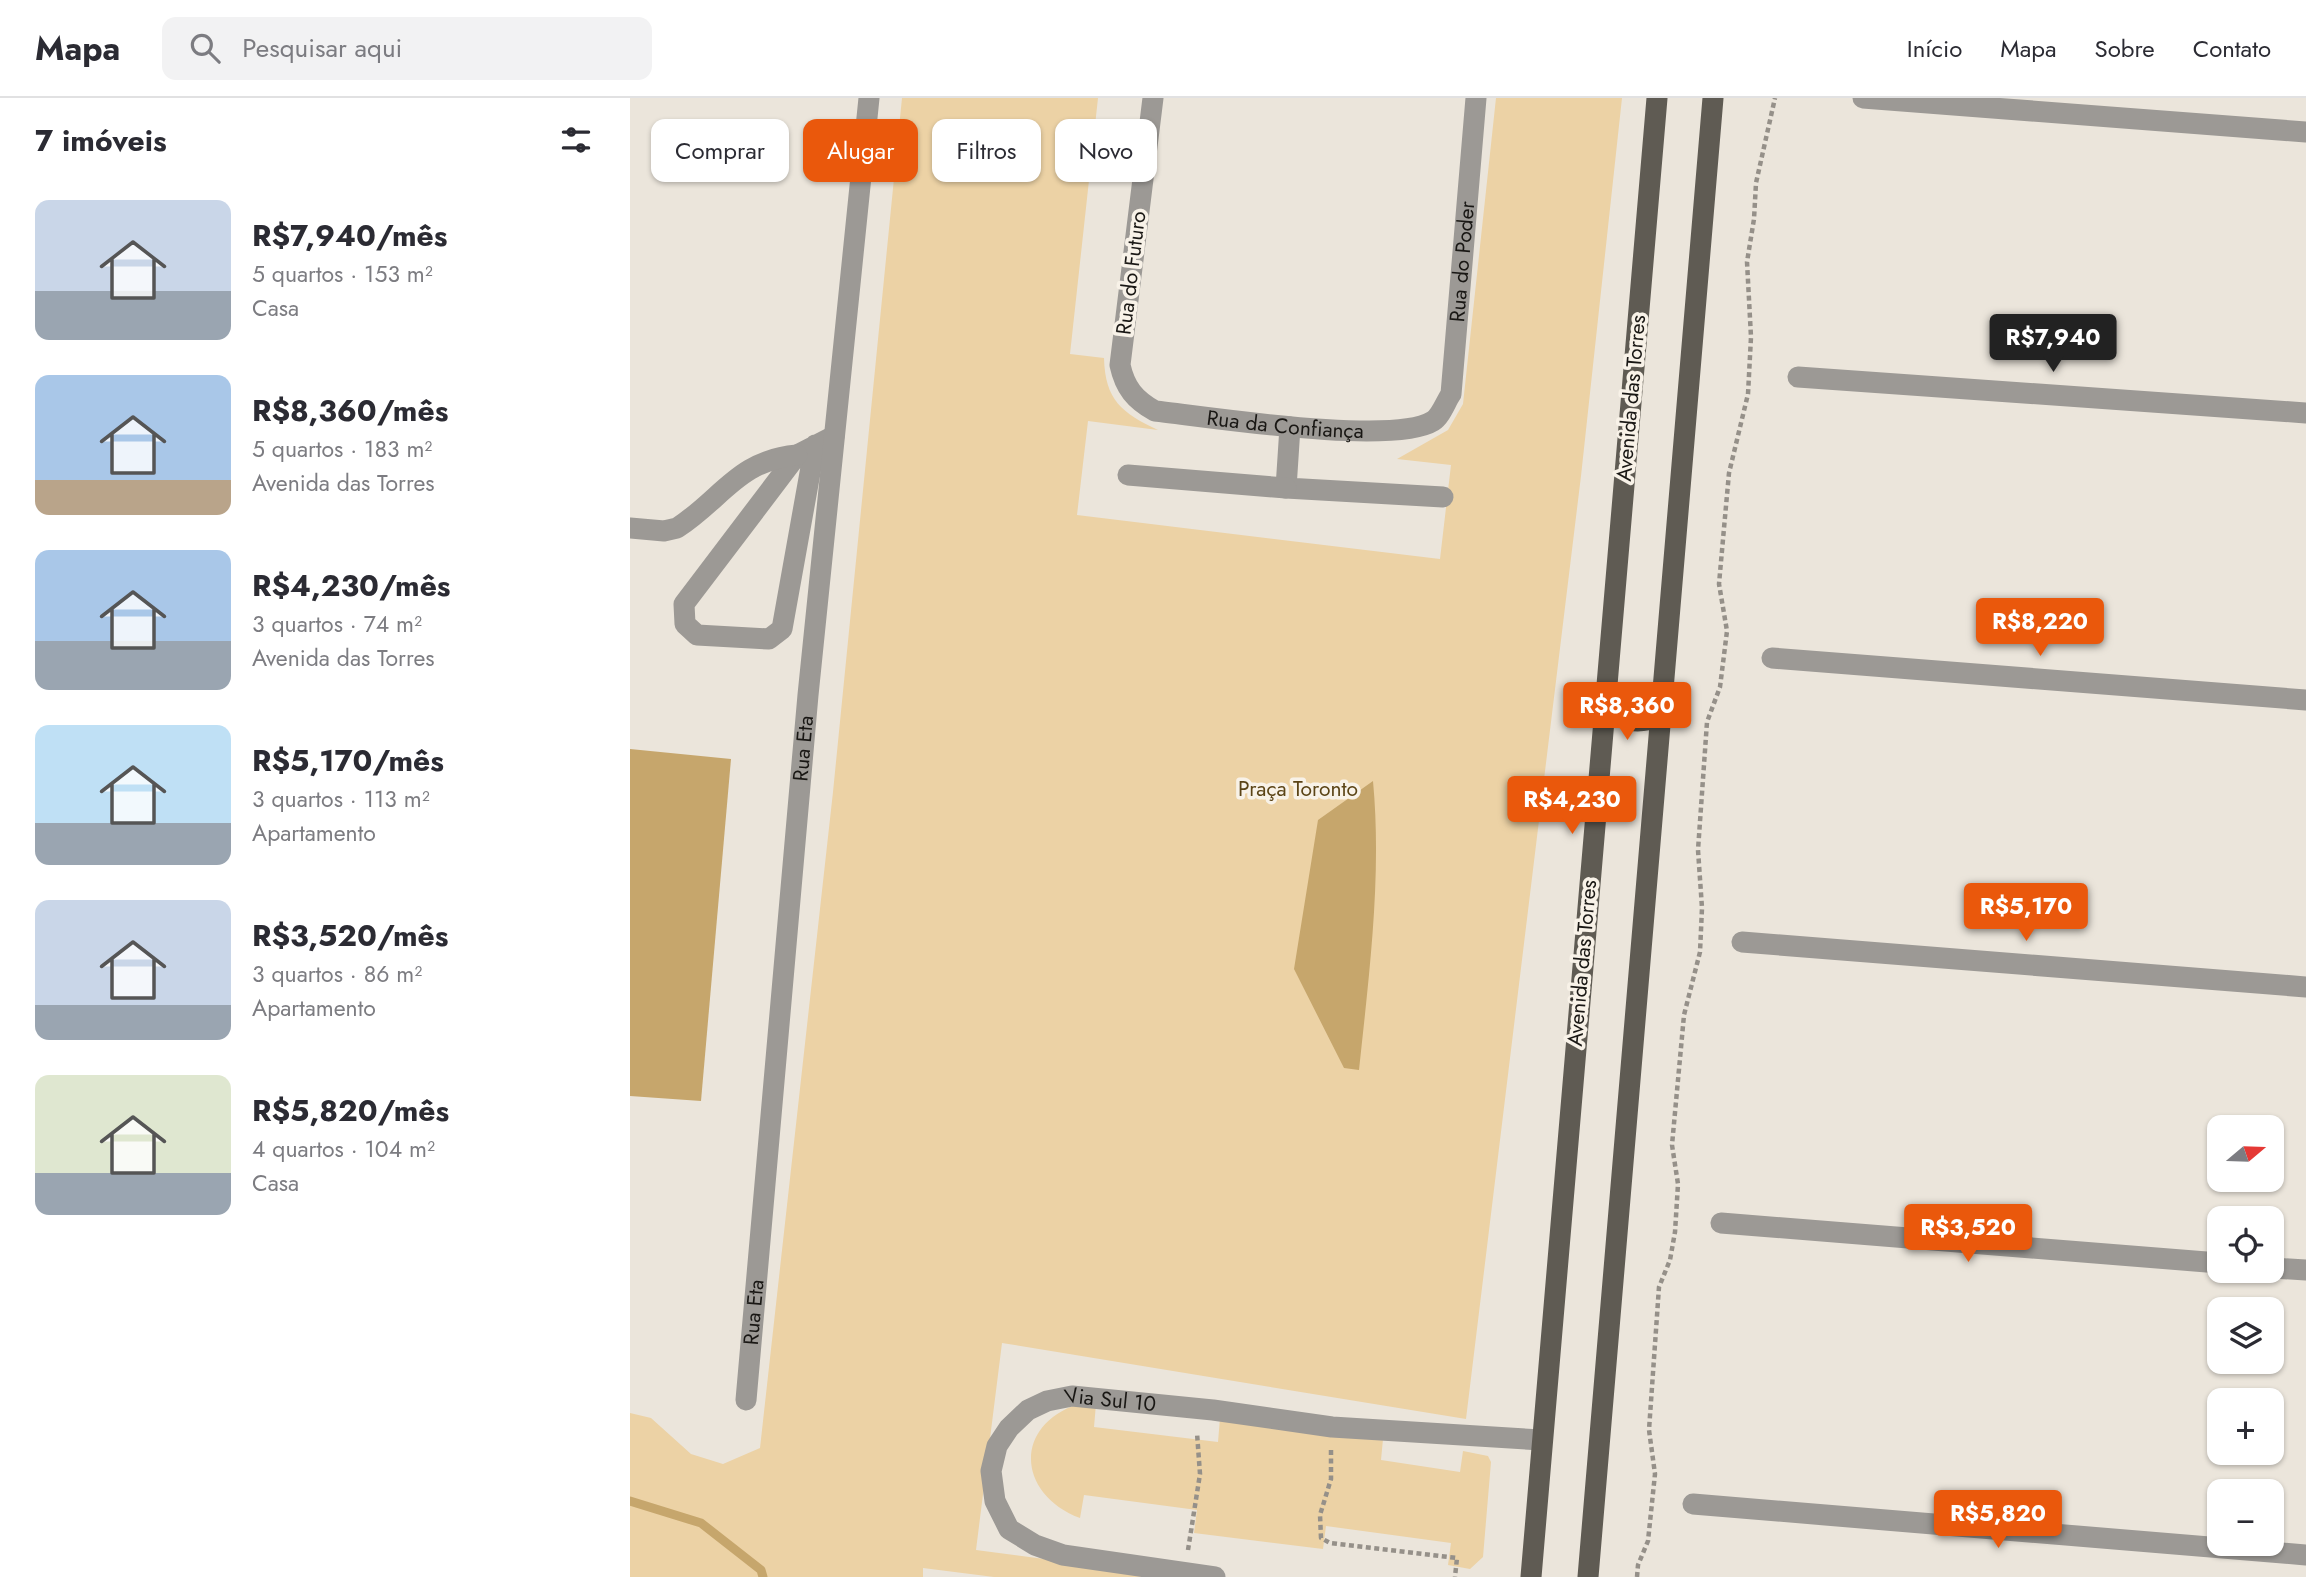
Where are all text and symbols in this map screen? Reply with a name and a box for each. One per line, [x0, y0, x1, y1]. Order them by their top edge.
search box [162, 17, 652, 80]
text: Mapa [35, 25, 120, 72]
icon: search [186, 29, 224, 67]
text: Pesquisar aqui [242, 29, 402, 67]
text: Início [1907, 31, 1962, 66]
text: Mapa [2000, 31, 2057, 66]
text: Sobre [2095, 31, 2155, 66]
text: Contato [2193, 31, 2271, 66]
text: 7 imóveis [35, 119, 167, 162]
chip: Comprar [651, 119, 789, 182]
chip: Alugar [803, 119, 918, 182]
chip: Filtros [932, 119, 1041, 182]
chip: Novo [1055, 119, 1157, 182]
icon: filters [557, 121, 595, 159]
street label: Rua do Poder [1442, 199, 1482, 323]
street label: Rua do Futuro [1109, 209, 1153, 337]
text: R$7,940/mês [252, 214, 447, 257]
icon: home [91, 228, 175, 312]
text: 5 quartos · 153 m² [252, 257, 433, 291]
text: Casa [252, 291, 299, 325]
street label: Avenida das Torres [1609, 314, 1653, 482]
pin: R$7,940 [1988, 314, 2118, 374]
text: R$7,940 [2006, 320, 2100, 354]
text: R$8,360/mês [252, 389, 448, 432]
icon: home [91, 403, 175, 487]
street label: Rua da Confiança [1205, 403, 1364, 446]
text: 5 quartos · 183 m² [252, 432, 432, 466]
text: Avenida das Torres [252, 466, 435, 500]
text: R$4,230/mês [252, 564, 451, 607]
icon: home [91, 578, 175, 662]
pin: R$8,220 [1975, 598, 2105, 658]
text: R$8,220 [1992, 604, 2088, 638]
text: 3 quartos · 74 m² [252, 607, 422, 641]
text: Avenida das Torres [252, 641, 435, 675]
pin: R$8,360 [1562, 682, 1692, 742]
text: R$8,360 [1579, 688, 1675, 722]
street label: Rua Eta [785, 714, 821, 783]
text: R$5,170/mês [252, 739, 444, 782]
icon: home [91, 753, 175, 837]
park label: Praça Toronto [1238, 774, 1358, 804]
pin: R$4,230 [1507, 776, 1637, 836]
text: 3 quartos · 113 m² [252, 782, 430, 816]
text: R$4,230 [1523, 782, 1621, 816]
text: Apartamento [252, 816, 376, 850]
street label: Avenida das Torres [1560, 879, 1604, 1047]
pin: R$5,170 [1961, 884, 2091, 943]
text: R$5,170 [1980, 889, 2072, 923]
text: R$3,520/mês [252, 914, 448, 957]
icon: home [91, 928, 175, 1012]
text: 3 quartos · 86 m² [252, 957, 422, 991]
text: Apartamento [252, 991, 376, 1025]
text: R$5,820/mês [252, 1089, 449, 1132]
icon: home [91, 1103, 175, 1187]
north arrow [2207, 1115, 2284, 1192]
map controls [2207, 1115, 2284, 1556]
text: 4 quartos · 104 m² [252, 1132, 435, 1166]
text: Casa [252, 1166, 299, 1200]
pin: R$3,520 [1903, 1204, 2033, 1264]
button: locate [2207, 1206, 2284, 1283]
text: R$3,520 [1920, 1210, 2016, 1244]
street label: Rua Eta [736, 1278, 772, 1346]
button: layers [2207, 1297, 2284, 1374]
street label: Via Sul 10 [1062, 1380, 1157, 1419]
button: + [2207, 1388, 2284, 1465]
button: − [2207, 1479, 2284, 1556]
pin: R$5,820 [1933, 1490, 2063, 1550]
text: R$5,820 [1950, 1496, 2046, 1530]

